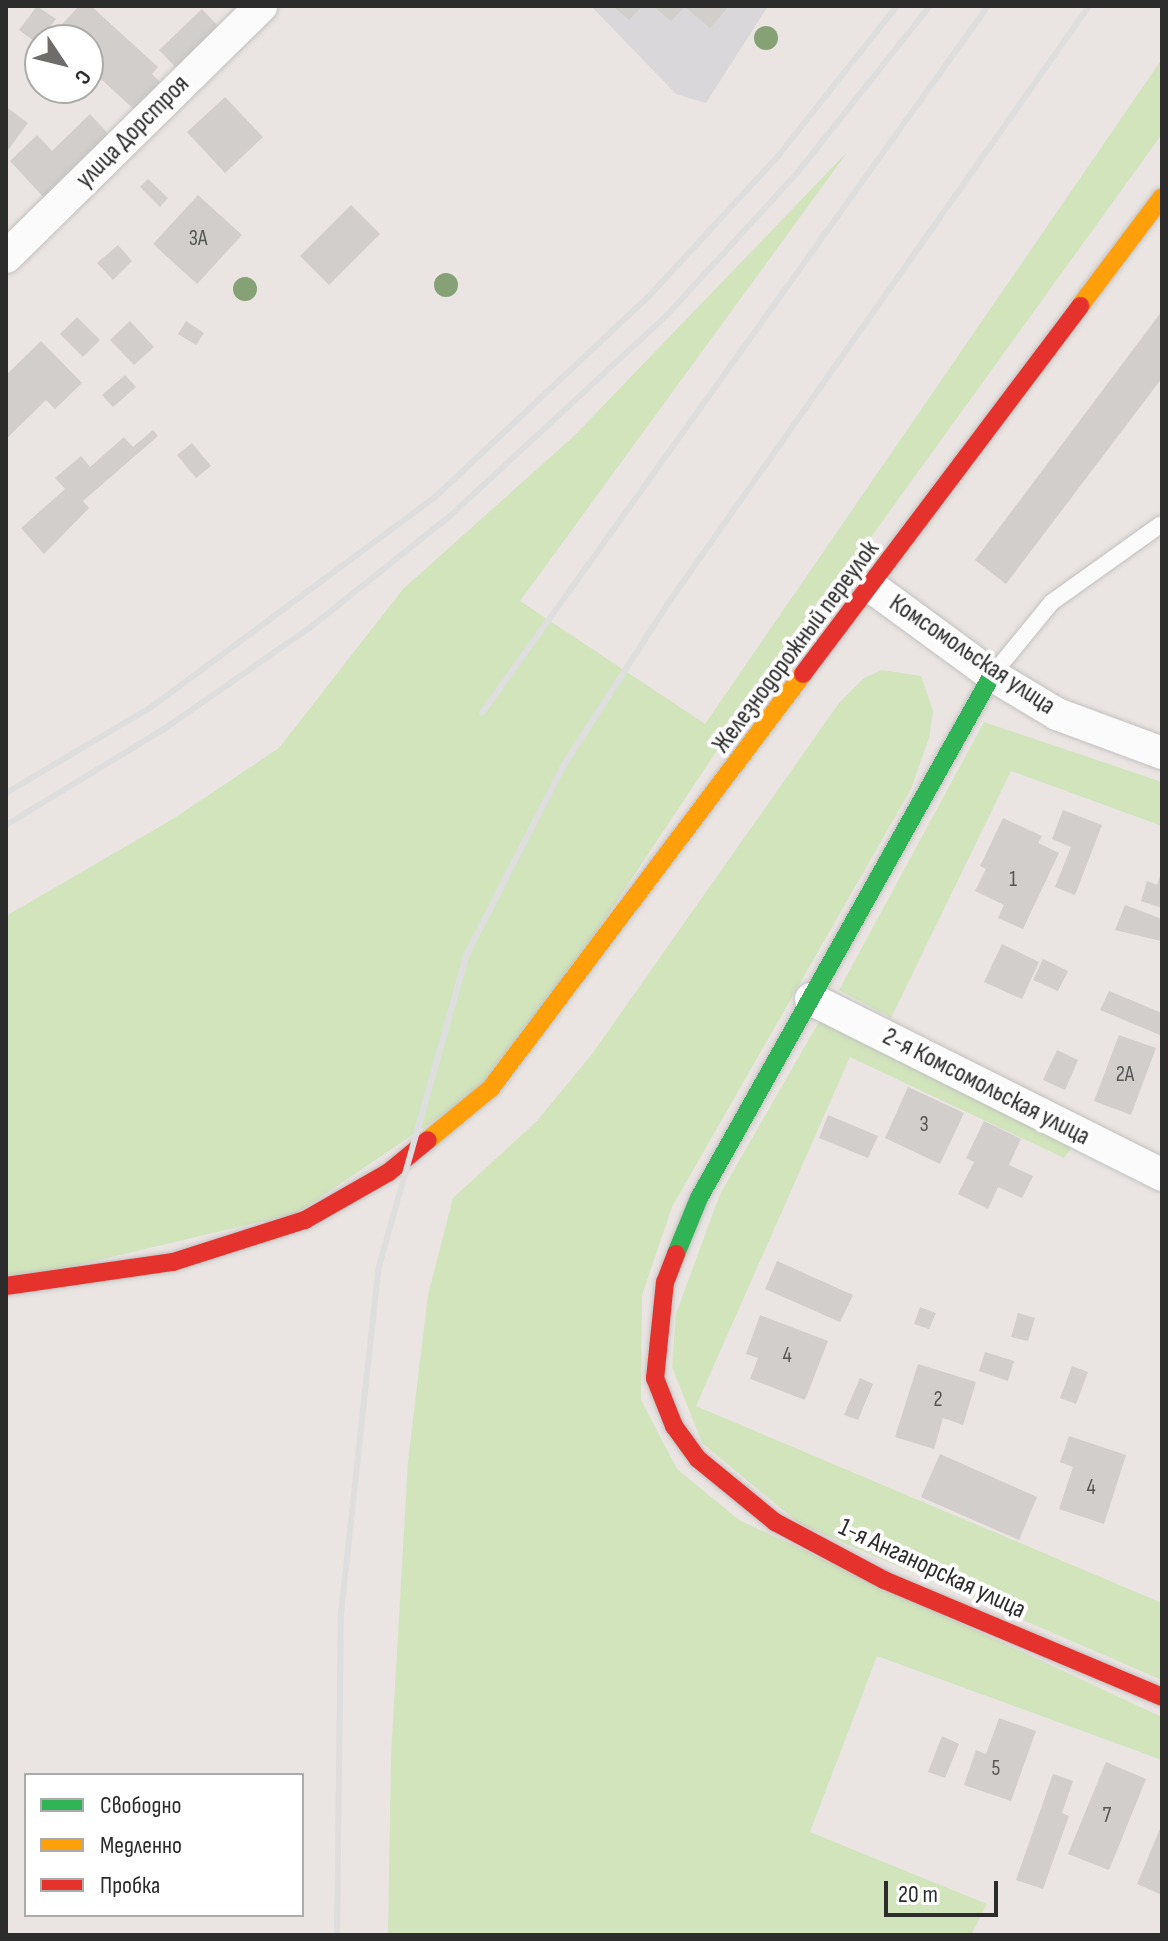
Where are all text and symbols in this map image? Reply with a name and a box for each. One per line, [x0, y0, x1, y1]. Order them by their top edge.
north arrow [24, 24, 104, 104]
text: С [68, 65, 97, 89]
street label: улица Дорстроя [70, 69, 196, 195]
house number: 3А [189, 226, 207, 252]
street label: Железнодорожный переулок [706, 535, 886, 759]
street label: Комсомольская улица [883, 588, 1061, 722]
house number: 1 [1009, 867, 1017, 893]
street label: 2-я Комсомольская улица [877, 1021, 1095, 1153]
house number: 2А [1116, 1062, 1134, 1088]
house number: 3 [919, 1112, 929, 1138]
house number: 4 [782, 1343, 792, 1369]
house number: 2 [933, 1387, 943, 1413]
house number: 4 [1086, 1475, 1096, 1501]
street label: 1-я Анганорская улица [834, 1512, 1030, 1626]
house number: 5 [992, 1756, 1000, 1782]
legend [24, 1773, 304, 1917]
text: Свободно [100, 1791, 181, 1820]
house number: 7 [1103, 1803, 1111, 1829]
text: Медленно [100, 1831, 182, 1860]
scale bar [888, 1865, 1002, 1915]
text: Пробка [100, 1871, 160, 1900]
text: 20 m [898, 1880, 938, 1909]

